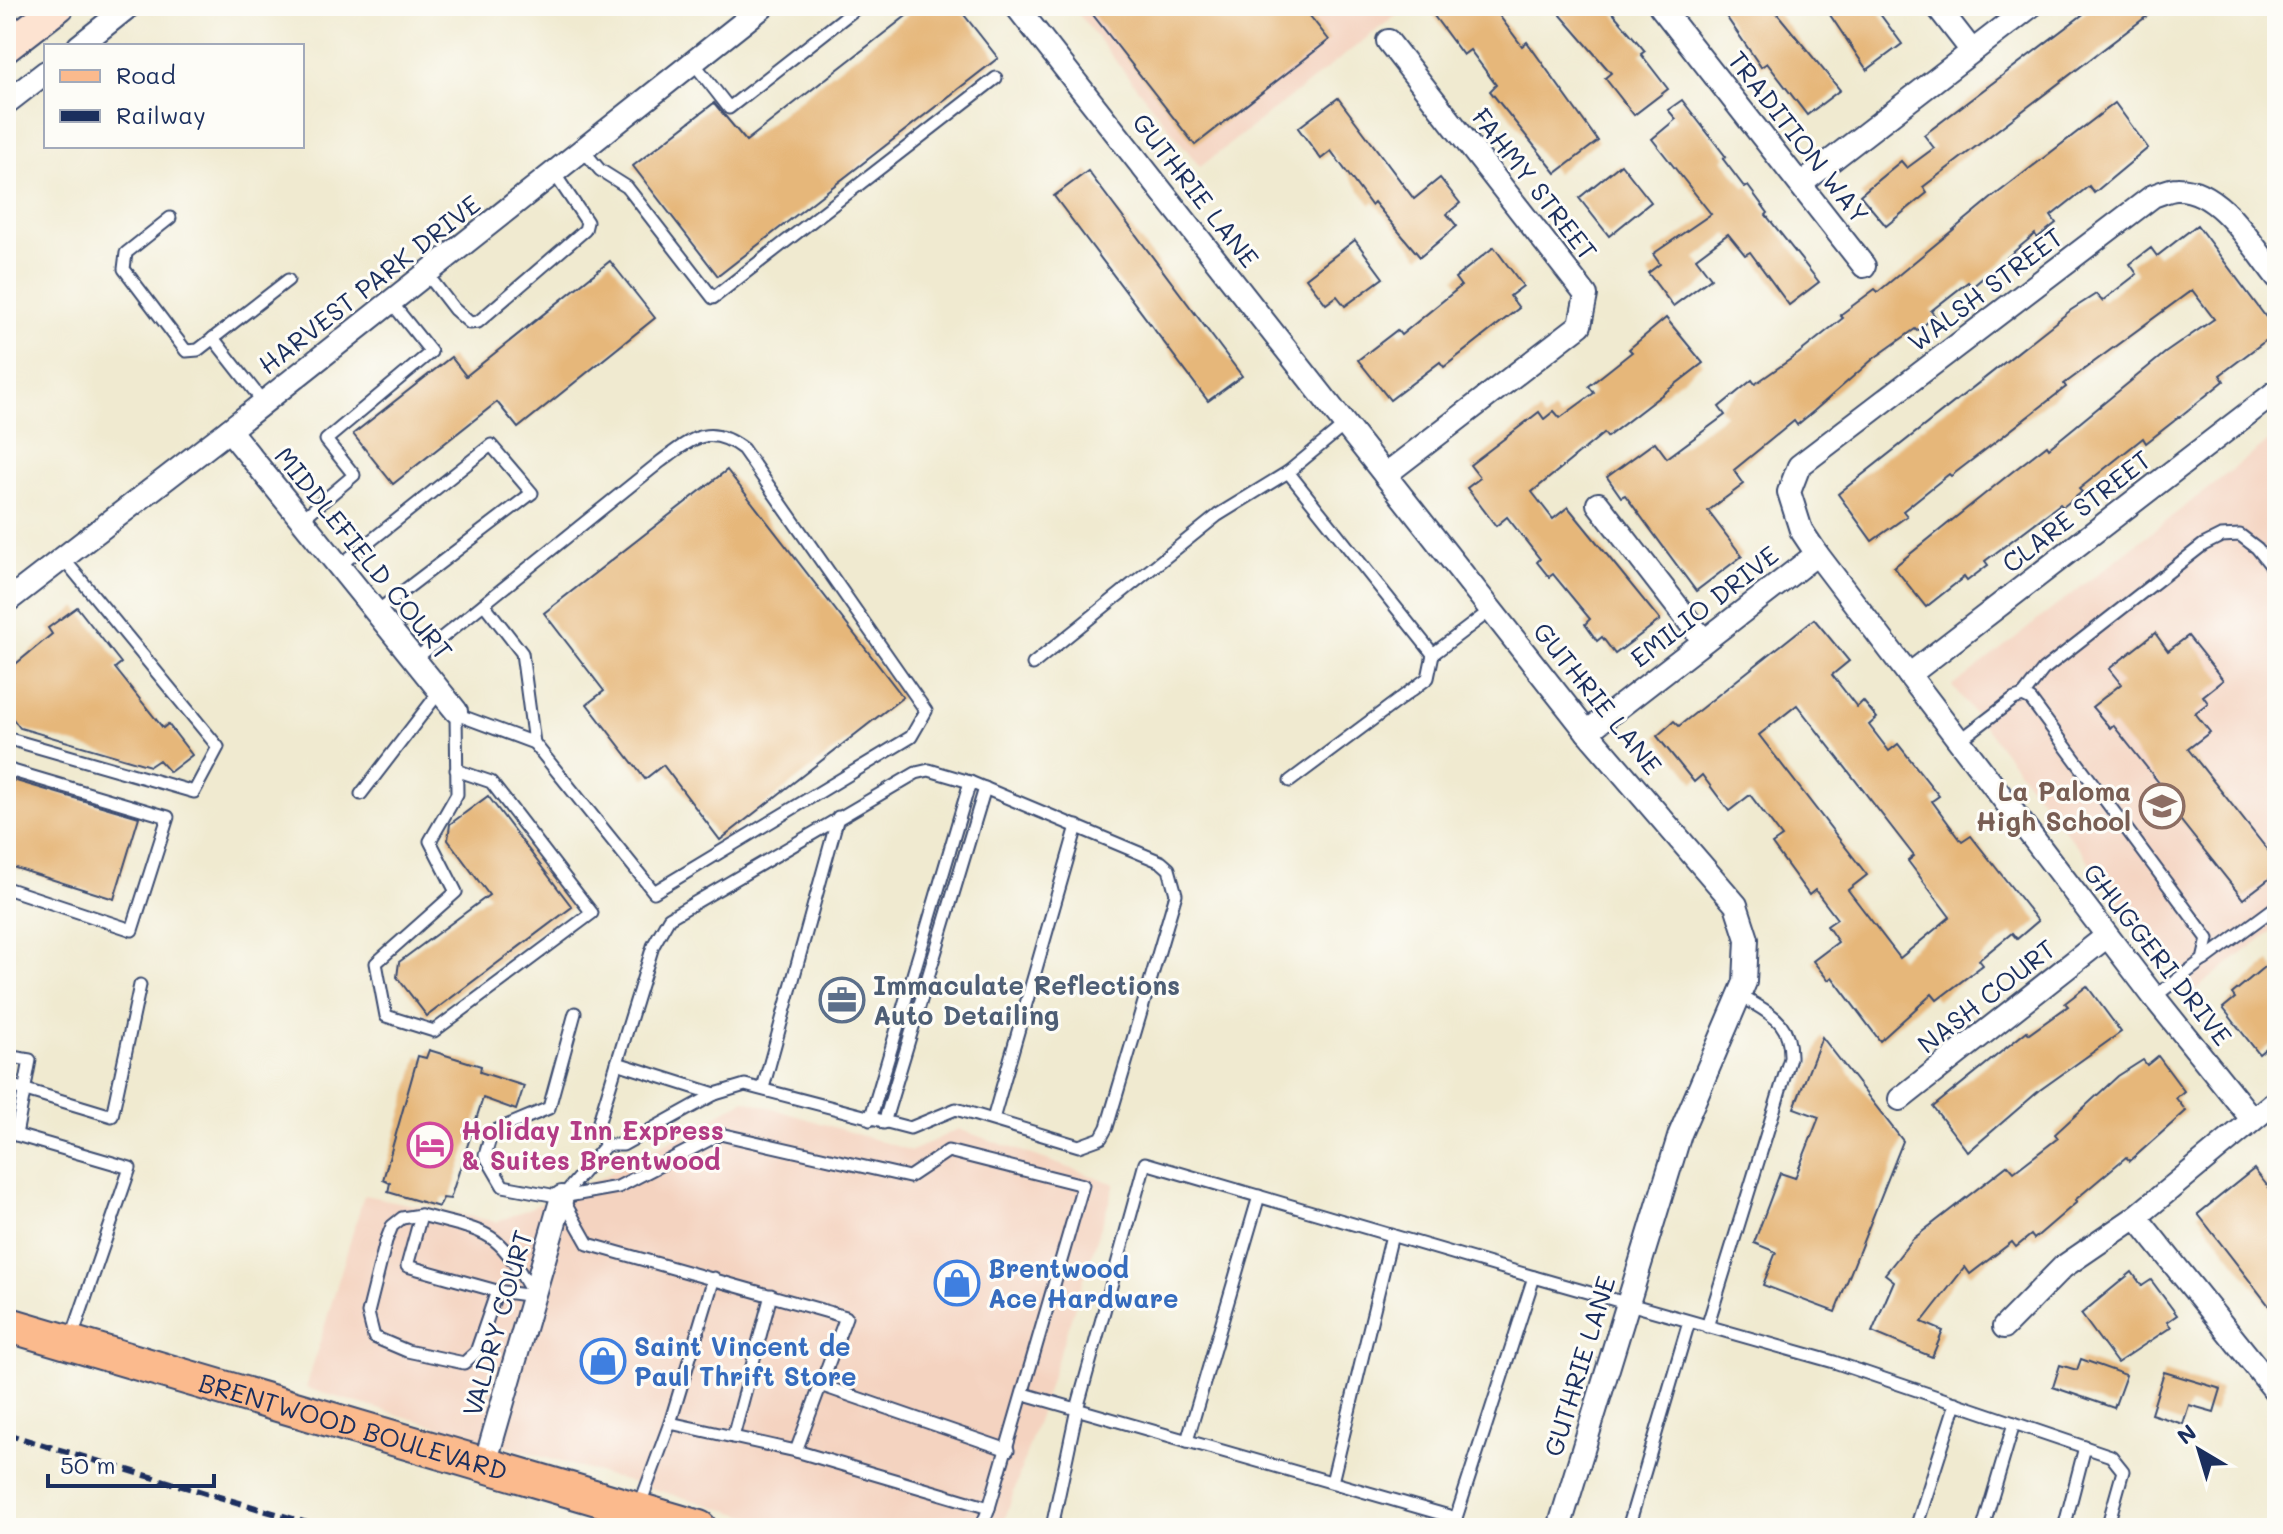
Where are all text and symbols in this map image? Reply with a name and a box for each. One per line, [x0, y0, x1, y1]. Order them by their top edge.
legend [44, 44, 304, 148]
street label: TRADITION WAY [1721, 44, 1877, 230]
text: Road [116, 59, 176, 90]
text: Railway [116, 99, 206, 130]
street label: FAHMY STREET [1465, 101, 1605, 267]
street label: GUTHRIE LANE [1125, 106, 1267, 274]
street label: HARVEST PARK DRIVE [251, 187, 487, 381]
street label: WALSH STREET [1900, 219, 2070, 359]
street label: MIDDLEFIELD COURT [267, 439, 461, 667]
street label: CLARE STREET [1995, 442, 2157, 580]
street label: EMILIO DRIVE [1623, 538, 1785, 674]
street label: GUTHRIE LANE [1526, 615, 1670, 781]
place label: La Paloma High School [1976, 774, 2131, 838]
school or university icon: La Paloma High School [2138, 782, 2186, 830]
street label: GHUGGERI DRIVE [2076, 856, 2240, 1052]
street label: NASH COURT [1910, 931, 2062, 1061]
place label: Immaculate Reflections Auto Detailing [873, 968, 1180, 1032]
office icon: Immaculate Reflections Auto Detailing [818, 976, 866, 1024]
place label: Holiday Inn Express & Suites Brentwood [461, 1113, 724, 1177]
hotel icon: Holiday Inn Express & Suites Brentwood [406, 1121, 454, 1169]
street label: VALDRY COURT [454, 1226, 540, 1420]
place label: Brentwood Ace Hardware [988, 1251, 1178, 1315]
shop icon: Brentwood Ace Hardware [933, 1259, 981, 1307]
street label: GUTHRIE LANE [1535, 1272, 1623, 1460]
place label: Saint Vincent de Paul Thrift Store [634, 1329, 856, 1393]
shop icon: Saint Vincent de Paul Thrift Store [579, 1337, 627, 1385]
street label: BRENTWOOD BOULEVARD [195, 1365, 511, 1488]
north arrow [2159, 1410, 2239, 1490]
text: N [2171, 1417, 2202, 1450]
scale bar [48, 1438, 214, 1488]
text: 50 m [60, 1449, 116, 1480]

